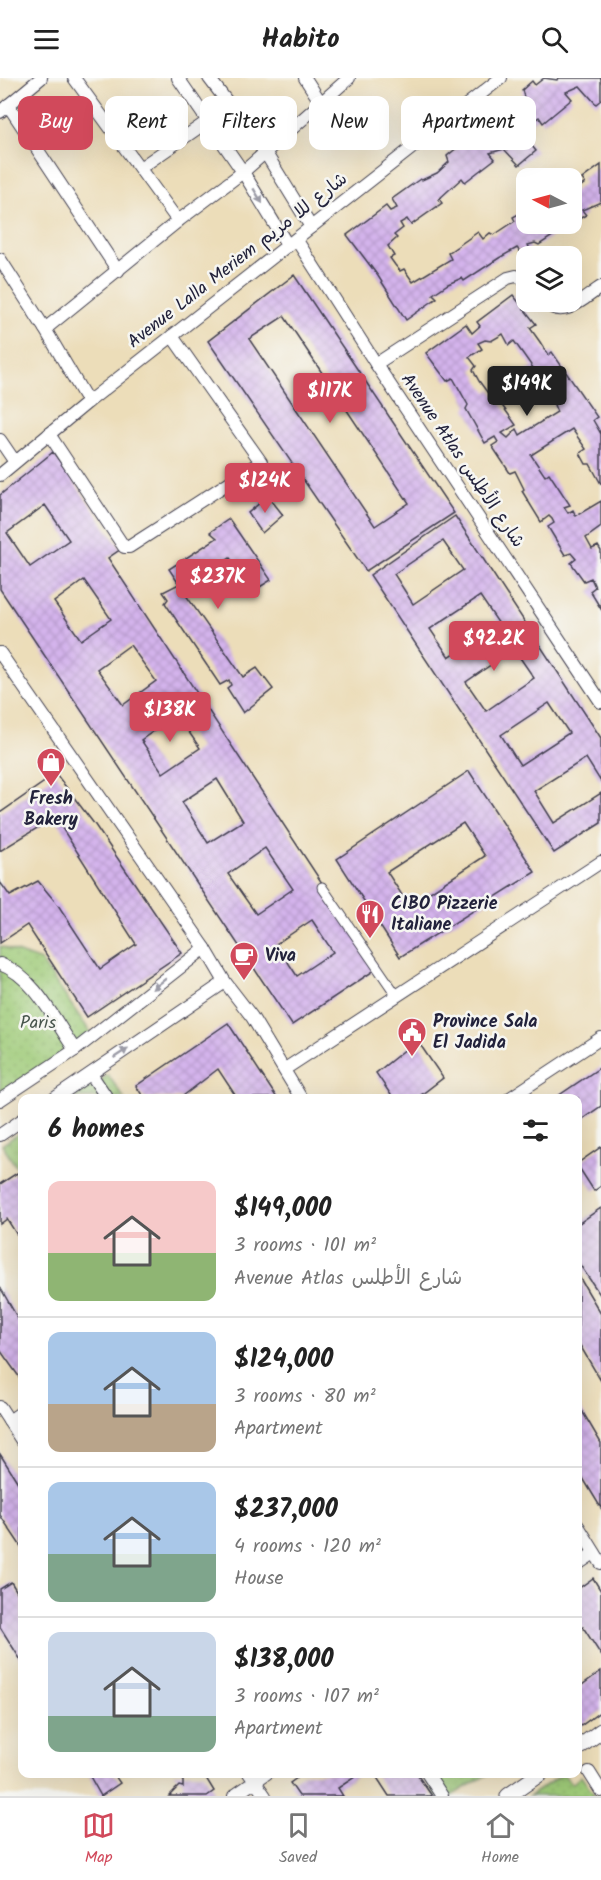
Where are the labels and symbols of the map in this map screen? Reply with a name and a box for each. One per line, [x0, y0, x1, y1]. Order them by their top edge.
street label: Avenue Lalla Meriem شارع للا مريم [122, 166, 354, 356]
north arrow [516, 168, 582, 234]
one-way arrow [252, 188, 263, 205]
pin: $149K [485, 366, 569, 417]
street label: Avenue Atlas شارع الأطلس [393, 368, 531, 554]
pin: $117K [288, 373, 372, 424]
pin: $124K [223, 463, 307, 514]
pin: $237K [176, 559, 260, 610]
pin: $92.2K [445, 621, 543, 672]
pin: $138K [128, 692, 212, 743]
shop icon: Fresh Bakery [35, 746, 67, 788]
place label: Fresh Bakery [24, 785, 79, 835]
place label: CIBO Pizzerie Italiane [391, 890, 498, 940]
restaurant icon: CIBO Pizzerie Italiane [354, 898, 386, 940]
cafe icon: Viva [228, 940, 260, 982]
place label: Viva [265, 942, 296, 971]
one-way arrow [151, 977, 166, 989]
place label: Province Sala El Jadida [433, 1008, 537, 1058]
park label: Paris [20, 1009, 56, 1038]
public building icon: Province Sala El Jadida [396, 1016, 428, 1058]
one-way arrow [112, 1047, 128, 1059]

